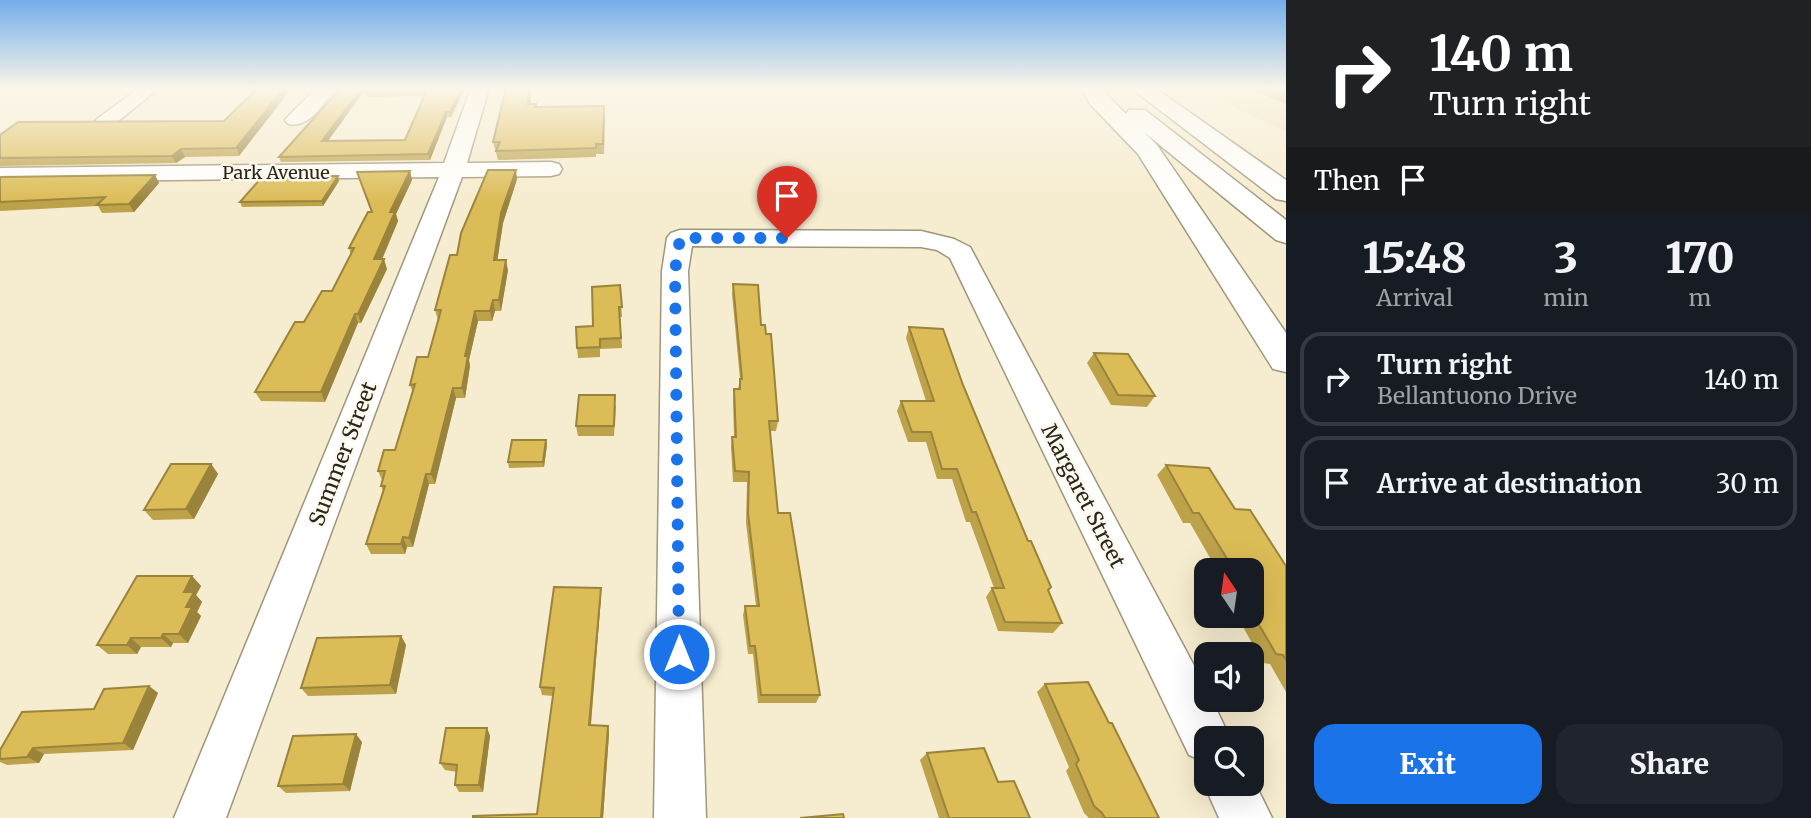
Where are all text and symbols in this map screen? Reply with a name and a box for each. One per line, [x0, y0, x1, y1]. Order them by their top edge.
text: 140 m [1429, 23, 1573, 84]
icon: right [1314, 28, 1405, 119]
text: Turn right [1429, 84, 1591, 124]
street label: Park Avenue [222, 161, 330, 184]
icon: arrive [1394, 161, 1432, 199]
text: Then [1314, 164, 1380, 197]
pin [757, 166, 817, 238]
icon: arrive [768, 177, 806, 215]
text: 15:48 [1362, 232, 1467, 284]
text: 3 [1554, 232, 1578, 284]
text: 170 [1665, 232, 1735, 284]
text: Arrival [1376, 283, 1453, 312]
text: min [1543, 283, 1589, 312]
text: m [1688, 283, 1711, 312]
text: Turn right [1377, 348, 1512, 381]
icon: right [1318, 360, 1356, 398]
text: 140 m [1704, 363, 1779, 396]
street label: Summer Street [303, 378, 382, 530]
text: Bellantuono Drive [1377, 381, 1577, 410]
street label: Margaret Street [1036, 419, 1131, 572]
icon: arrive [1318, 464, 1356, 502]
text: Arrive at destination [1377, 467, 1642, 500]
text: 30 m [1716, 467, 1779, 500]
north arrow [1194, 558, 1264, 628]
map controls [1194, 558, 1264, 796]
position arrow [642, 617, 716, 691]
button: sound [1194, 642, 1264, 712]
button: Exit [1314, 724, 1542, 804]
button: Share [1556, 724, 1783, 804]
button: search [1194, 726, 1264, 796]

